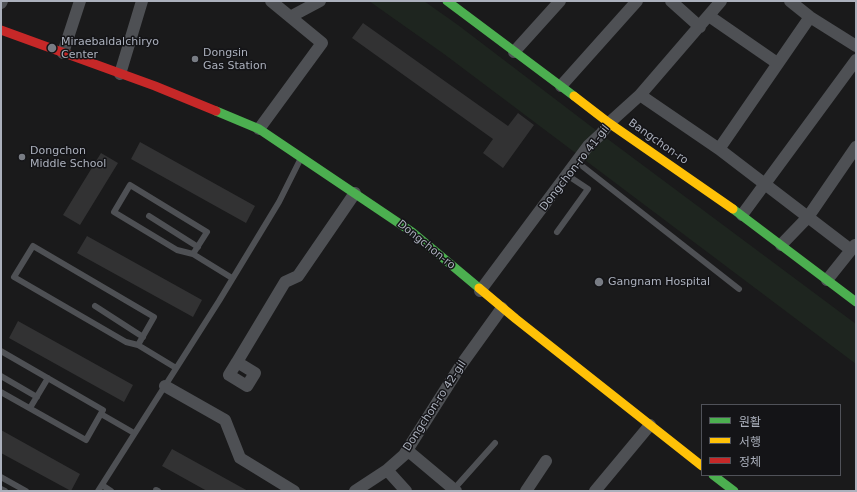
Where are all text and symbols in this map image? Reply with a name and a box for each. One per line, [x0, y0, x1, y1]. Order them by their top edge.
place label: Miraebaldalchiryo Center [61, 35, 159, 61]
marker: Miraebaldalchiryo Center [46, 42, 58, 54]
place label: Dongsin Gas Station [203, 46, 267, 72]
marker: Dongsin Gas Station [190, 54, 200, 64]
street label: Bangchon-ro [626, 117, 690, 167]
street label: Dongchon-ro 41-gil [537, 122, 613, 214]
place label: Dongchon Middle School [30, 144, 106, 170]
marker: Dongchon Middle School [17, 152, 27, 162]
street label: Dongchon-ro [394, 218, 458, 272]
place label: Gangnam Hospital [608, 275, 710, 289]
marker: Gangnam Hospital [593, 276, 605, 288]
street label: Dongchon-ro 42-gil [401, 358, 469, 454]
legend [701, 404, 841, 476]
text: 원활 [739, 415, 761, 429]
text: 서행 [739, 435, 761, 449]
text: 정체 [739, 455, 761, 469]

